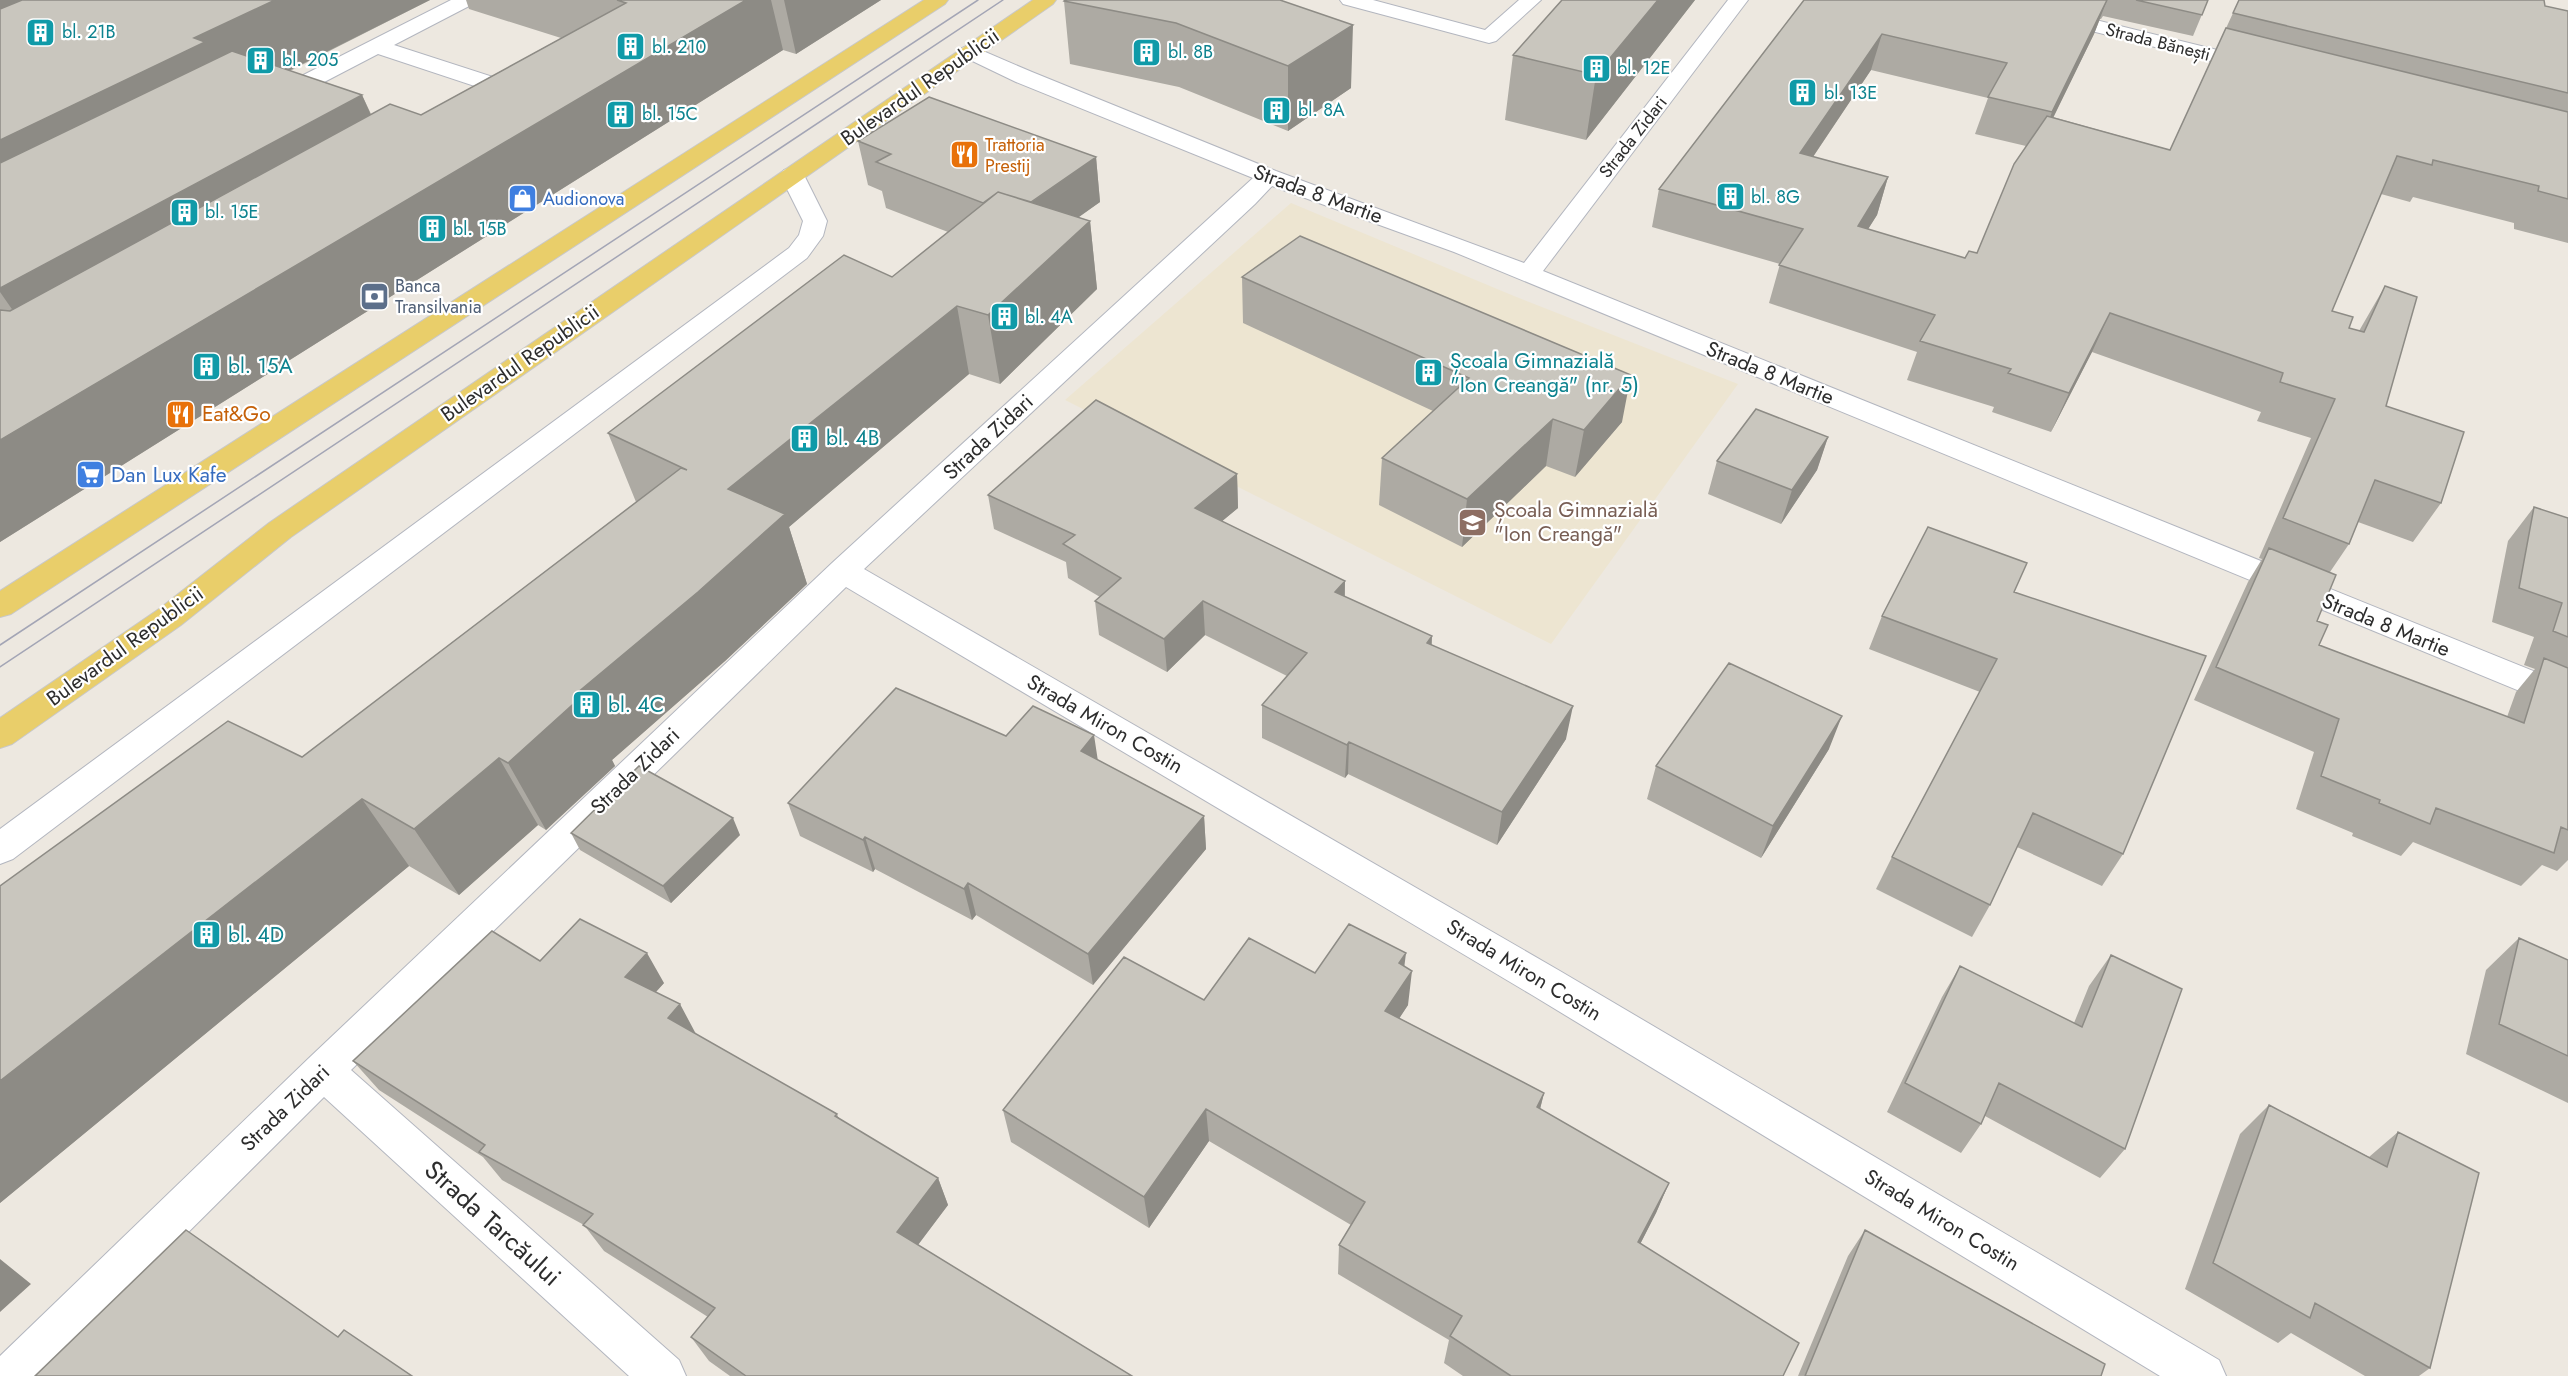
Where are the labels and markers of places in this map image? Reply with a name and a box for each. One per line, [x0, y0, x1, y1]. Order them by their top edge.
building icon: bl. 21B [25, 16, 57, 48]
place label: bl. 21B [62, 19, 116, 45]
building icon: bl. 210 [615, 31, 647, 63]
place label: bl. 210 [652, 34, 707, 60]
building icon: bl. 8B [1131, 36, 1163, 68]
place label: bl. 8B [1168, 39, 1213, 65]
building icon: bl. 205 [245, 44, 277, 76]
place label: bl. 205 [282, 47, 338, 73]
building icon: bl. 12E [1580, 52, 1612, 84]
place label: bl. 12E [1617, 55, 1670, 81]
building icon: bl. 13E [1787, 77, 1819, 109]
place label: bl. 13E [1824, 80, 1877, 106]
building icon: bl. 8A [1261, 94, 1293, 126]
place label: bl. 8A [1298, 97, 1345, 123]
building icon: bl. 15C [605, 98, 637, 130]
place label: bl. 15C [642, 101, 698, 127]
place label: Trattoria Prestij [985, 132, 1045, 179]
restaurant icon: Trattoria Prestij [948, 139, 980, 171]
building icon: bl. 8G [1714, 181, 1746, 213]
shop icon: Audionova [506, 183, 538, 215]
place label: bl. 8G [1751, 184, 1800, 210]
place label: Audionova [543, 186, 624, 212]
building icon: bl. 15E [168, 196, 200, 228]
place label: bl. 15E [205, 199, 258, 225]
building icon: bl. 15B [416, 213, 448, 245]
place label: bl. 15B [453, 216, 507, 242]
place label: Banca Transilvania [395, 273, 482, 320]
bank icon: Banca Transilvania [358, 280, 390, 312]
building icon: bl. 4A [988, 301, 1020, 333]
place label: bl. 4A [1025, 304, 1073, 330]
place label: Școala Gimnazială "Ion Creangă" (nr. 5) [1450, 346, 1639, 400]
building icon: bl. 15A [191, 350, 223, 382]
place label: bl. 15A [228, 351, 293, 381]
building icon: Școala Gimnazială "Ion Creangă" (nr. 5) [1413, 357, 1445, 389]
restaurant icon: Eat&Go [165, 398, 197, 430]
place label: Eat&Go [202, 399, 271, 429]
building icon: bl. 4B [789, 422, 821, 454]
place label: bl. 4B [826, 423, 879, 453]
supermarket icon: Dan Lux Kafe [74, 459, 106, 491]
place label: Dan Lux Kafe [111, 460, 227, 490]
place label: Școala Gimnazială "Ion Creangă" [1494, 495, 1658, 549]
school or university icon: Școala Gimnazială "Ion Creangă" [1457, 506, 1489, 538]
building icon: bl. 4C [571, 689, 603, 721]
place label: bl. 4C [608, 690, 664, 720]
building icon: bl. 4D [191, 919, 223, 951]
place label: bl. 4D [228, 920, 284, 950]

